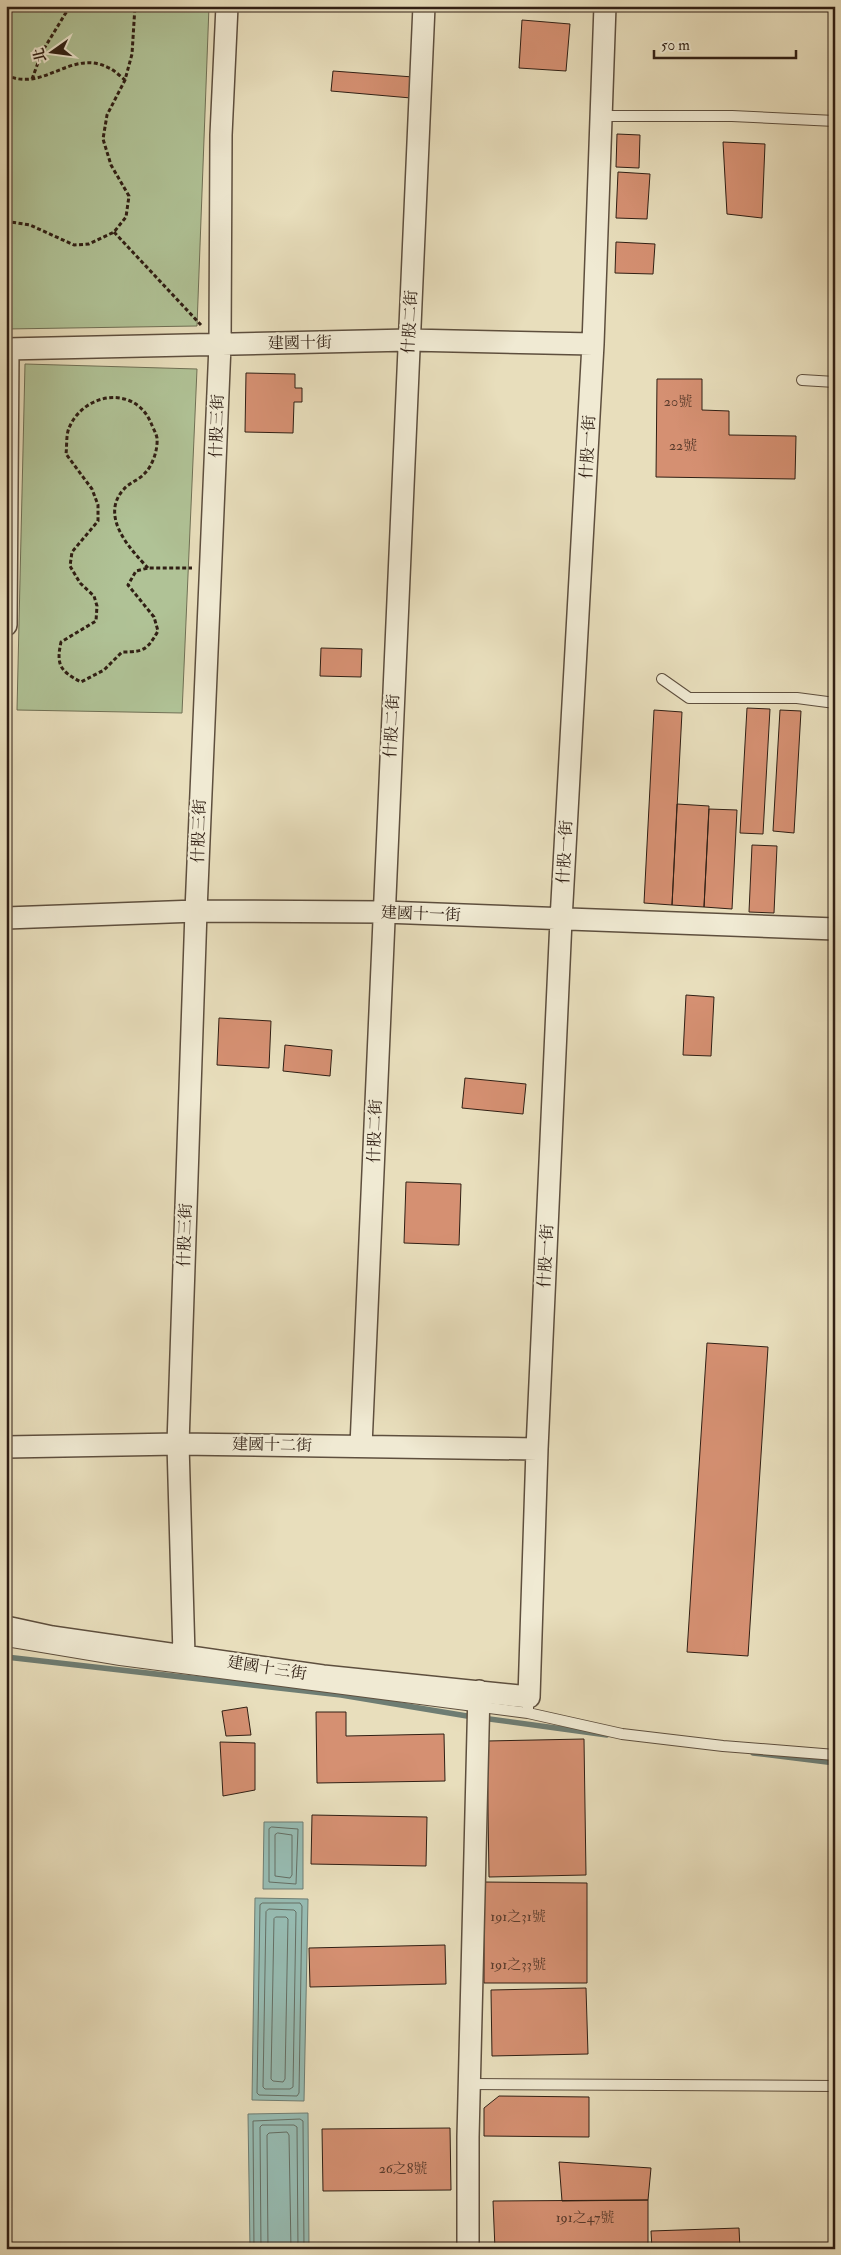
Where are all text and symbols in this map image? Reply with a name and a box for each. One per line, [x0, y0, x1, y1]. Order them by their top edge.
north arrow [28, 28, 78, 78]
scale bar [654, 28, 796, 60]
text: 50 m [661, 36, 690, 55]
text: 北 [30, 46, 50, 64]
street label: 什股二街 [398, 290, 422, 354]
street label: 建國十街 [268, 332, 332, 354]
house number: 20號 [664, 393, 692, 410]
street label: 什股三街 [206, 394, 228, 458]
street label: 什股一街 [576, 415, 600, 479]
house number: 22號 [669, 437, 697, 454]
street label: 什股二街 [380, 694, 404, 758]
street label: 什股三街 [188, 799, 210, 863]
street label: 什股一街 [553, 820, 577, 884]
street label: 建國十一街 [381, 903, 461, 925]
street label: 什股二街 [364, 1099, 386, 1163]
street label: 什股三街 [174, 1203, 196, 1267]
street label: 什股一街 [534, 1224, 558, 1288]
street label: 建國十二街 [232, 1434, 312, 1456]
street label: 建國十三街 [226, 1652, 308, 1684]
house number: 191之31號 [490, 1908, 546, 1925]
house number: 191之33號 [490, 1956, 546, 1973]
house number: 26之8號 [379, 2160, 427, 2177]
house number: 191之47號 [556, 2209, 614, 2226]

